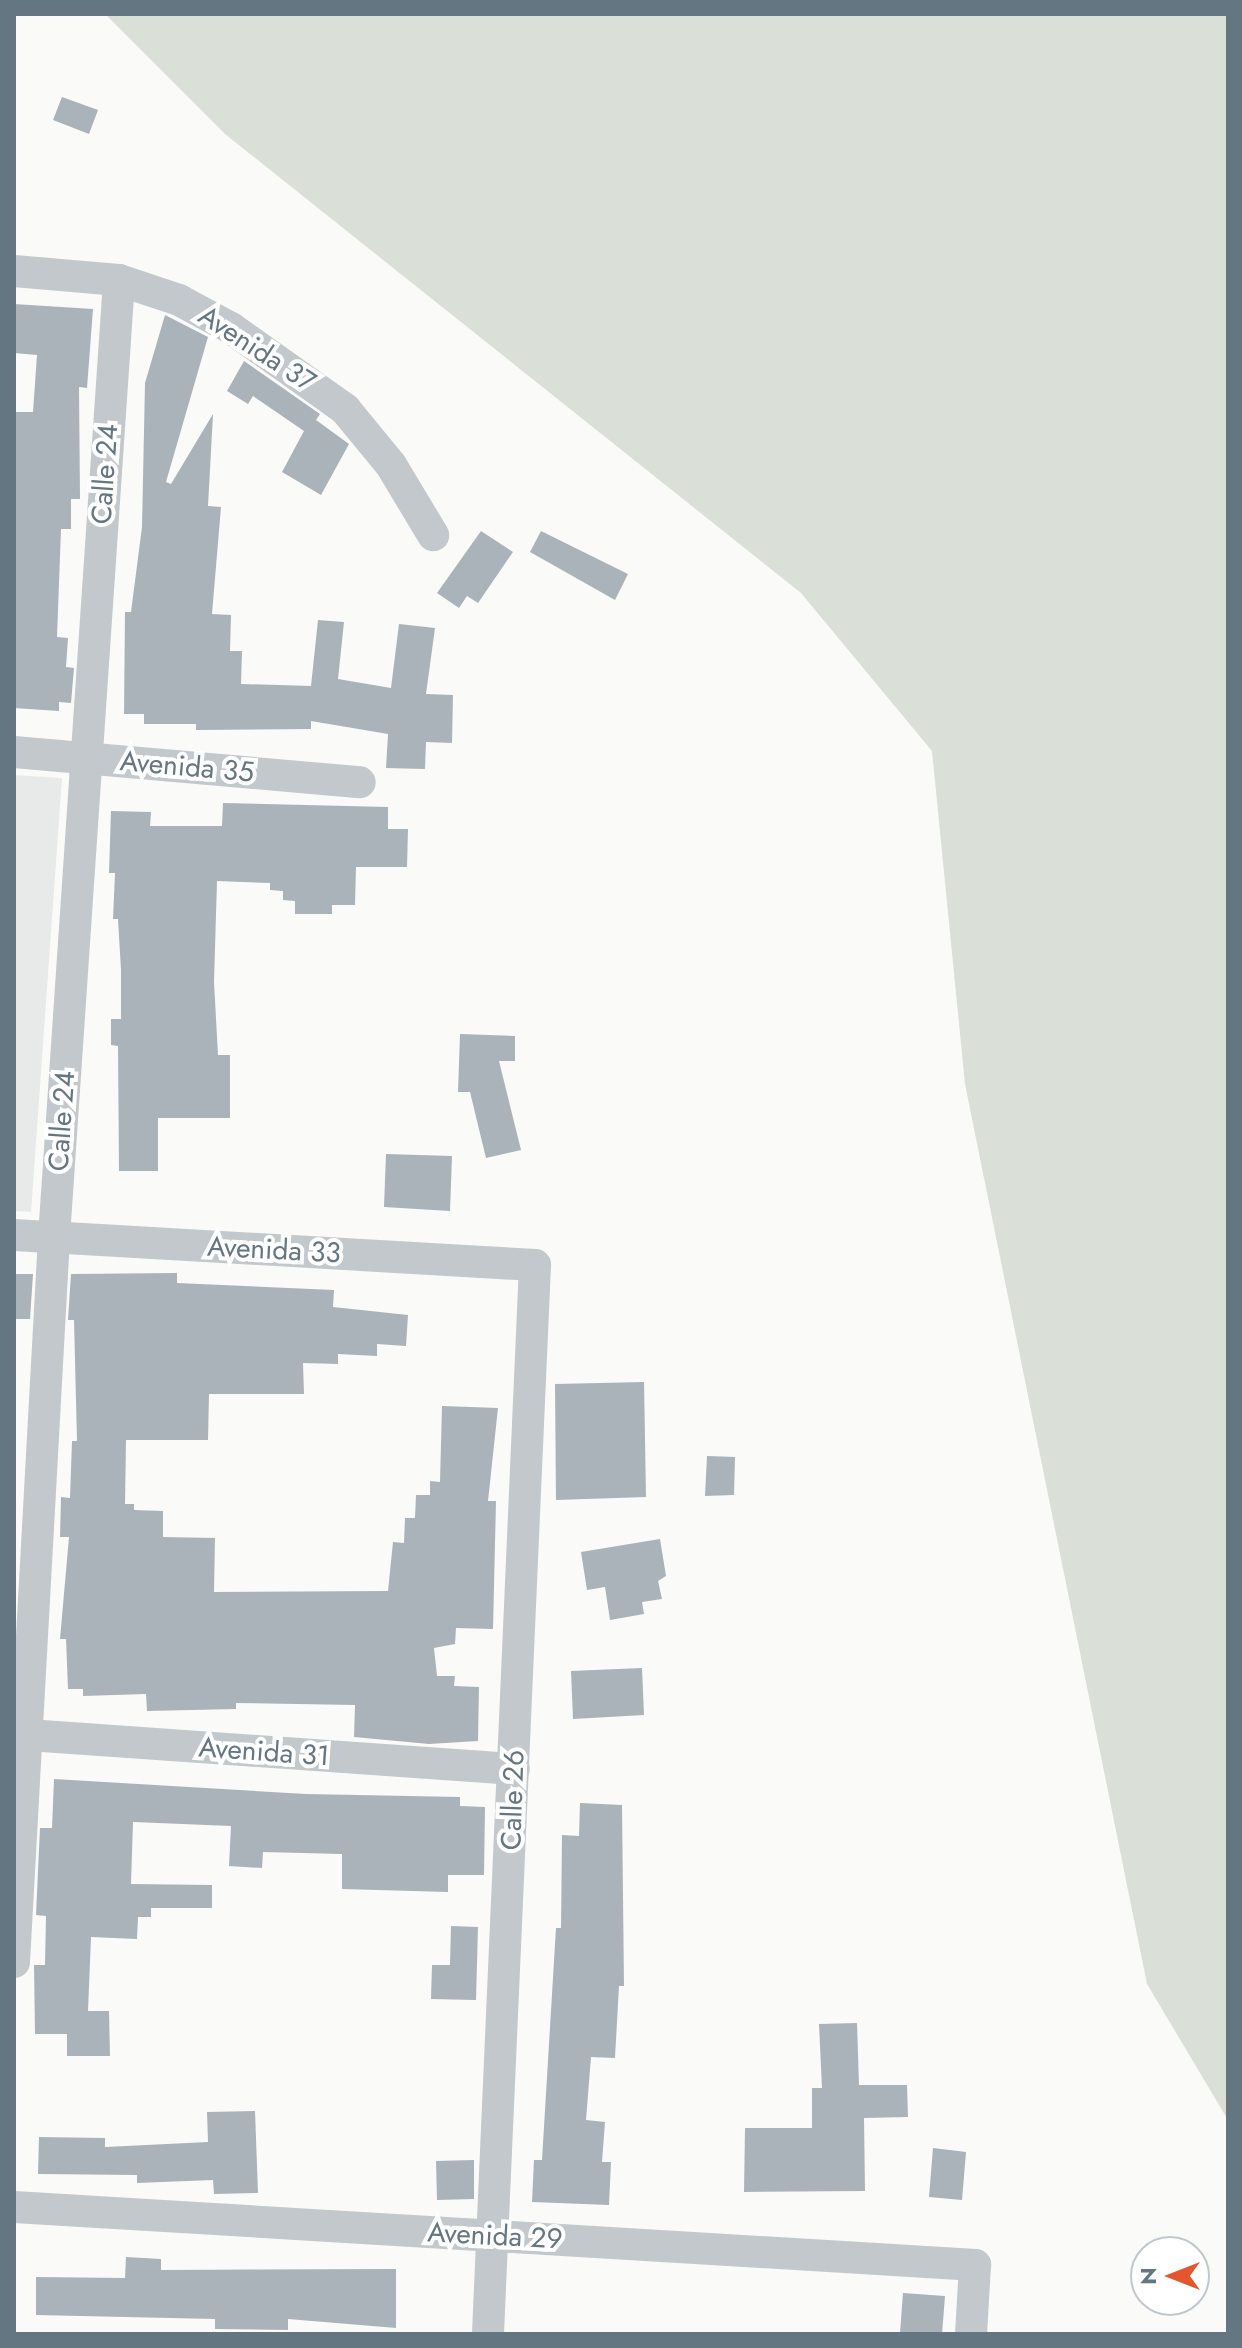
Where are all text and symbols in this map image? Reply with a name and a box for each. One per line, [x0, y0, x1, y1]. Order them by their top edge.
street label: Avenida 37 [192, 299, 322, 399]
street label: Calle 24 [85, 423, 125, 525]
street label: Avenida 35 [119, 744, 255, 790]
street label: Calle 24 [42, 1070, 82, 1172]
street label: Avenida 33 [206, 1230, 342, 1270]
street label: Avenida 31 [197, 1731, 331, 1773]
street label: Calle 26 [494, 1749, 532, 1851]
street label: Avenida 29 [427, 2216, 563, 2256]
north arrow [1130, 2236, 1210, 2316]
text: N [1132, 2267, 1164, 2285]

